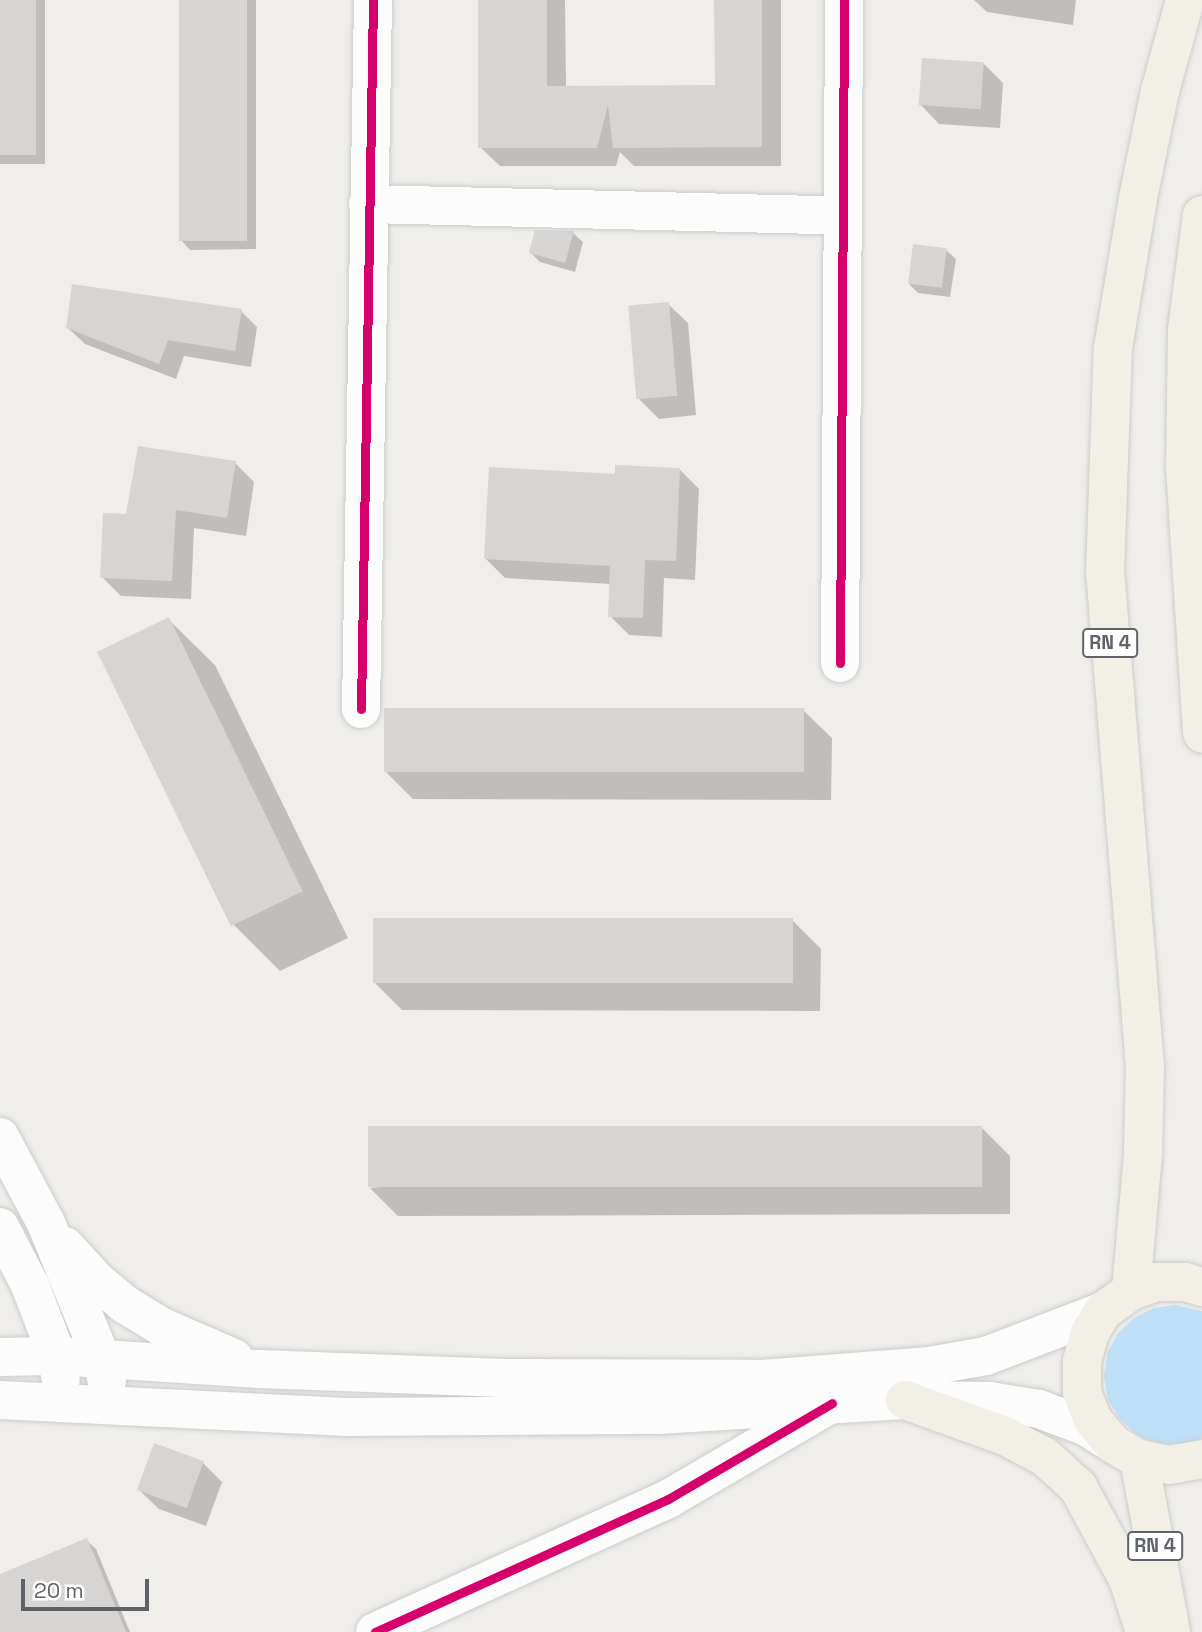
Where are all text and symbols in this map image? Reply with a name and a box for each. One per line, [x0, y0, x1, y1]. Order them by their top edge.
road number: RN 4 [1082, 628, 1138, 658]
road number: RN 4 [1127, 1530, 1183, 1562]
scale bar [24, 1566, 152, 1610]
text: 20 m [34, 1577, 84, 1604]

